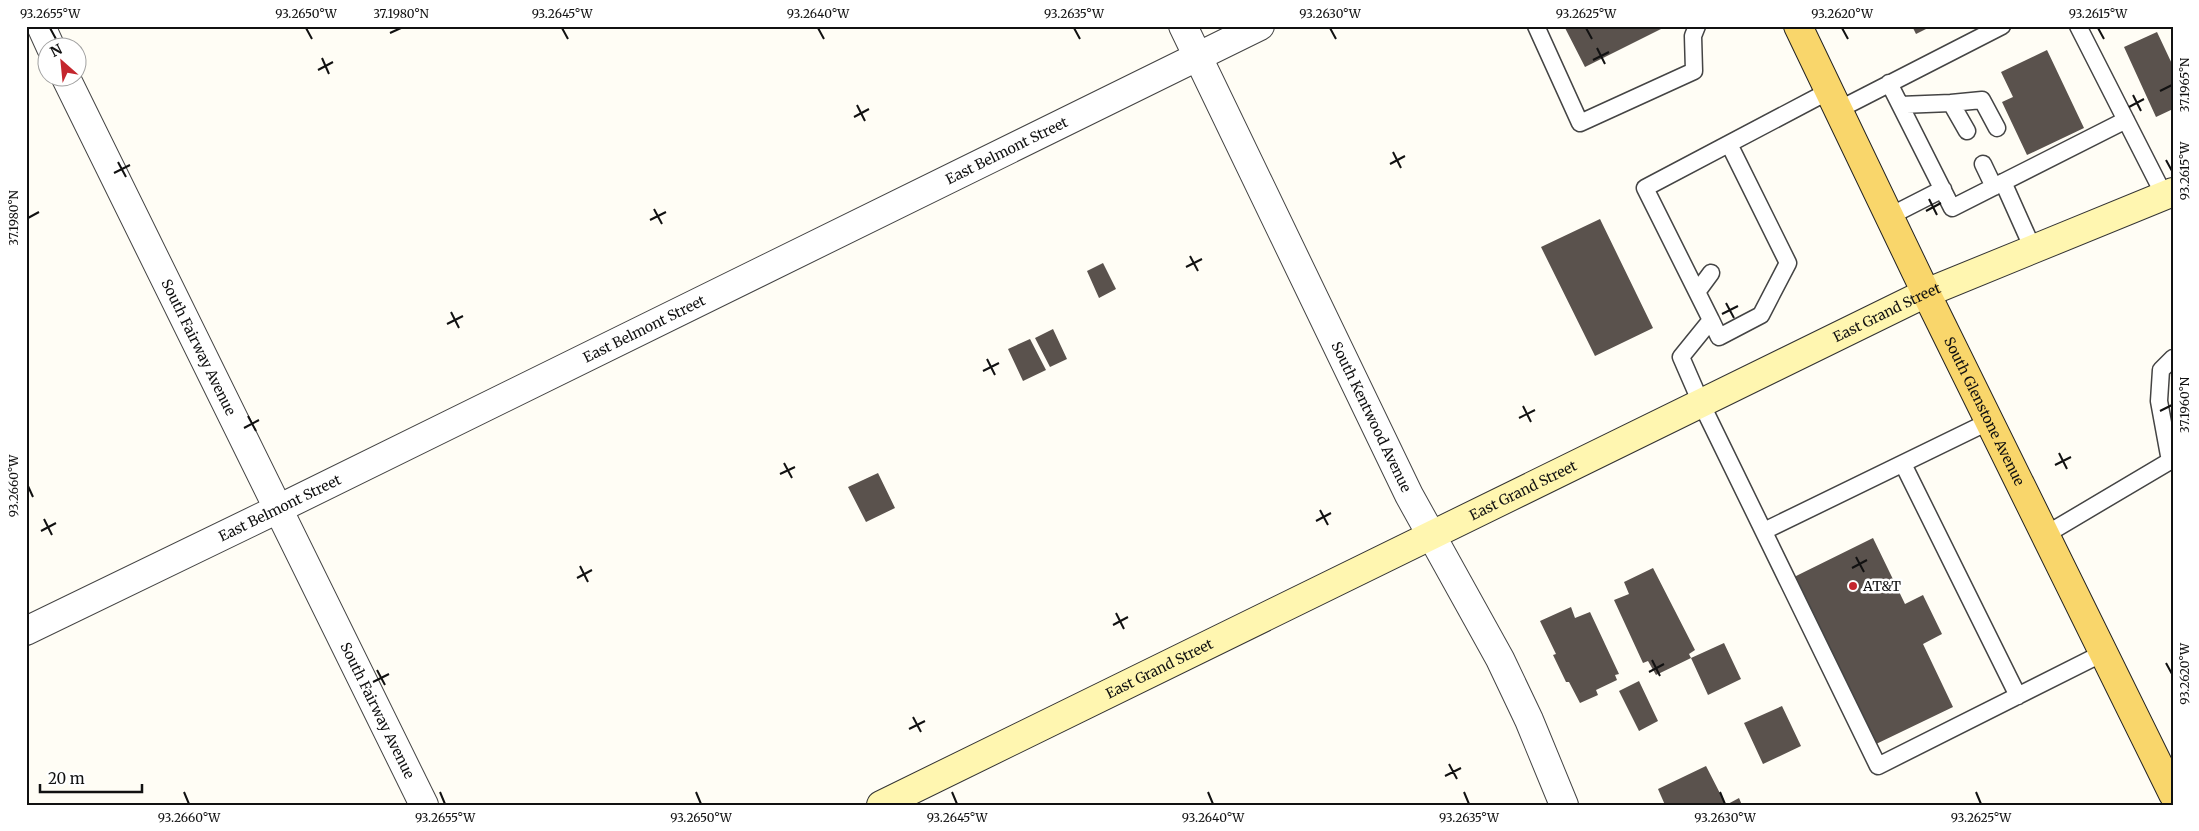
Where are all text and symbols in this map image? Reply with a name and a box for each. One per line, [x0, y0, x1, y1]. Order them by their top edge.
text: 93.2655°W [20, 6, 81, 21]
text: 93.2650°W [275, 6, 338, 21]
text: 37.1980°N [373, 6, 430, 21]
text: 93.2645°W [532, 6, 593, 21]
text: 93.2640°W [787, 6, 850, 21]
text: 93.2635°W [1044, 6, 1105, 21]
text: 93.2630°W [1299, 6, 1362, 21]
text: 93.2625°W [1556, 6, 1617, 21]
text: 93.2620°W [1811, 6, 1874, 21]
text: 93.2615°W [2069, 6, 2128, 21]
north arrow [38, 38, 88, 88]
text: N [47, 40, 65, 61]
text: 37.1965°N [2177, 57, 2192, 112]
street label: East Belmont Street [943, 113, 1071, 188]
text: 93.2615°W [2177, 141, 2192, 200]
text: 37.1980°N [6, 189, 21, 246]
street label: South Fairway Avenue [157, 276, 240, 418]
street label: East Grand Street [1830, 279, 1944, 346]
street label: East Belmont Street [580, 291, 709, 367]
street label: South Glenstone Avenue [1940, 334, 2029, 489]
street label: South Kentwood Avenue [1328, 339, 1415, 495]
text: 37.1960°N [2177, 376, 2192, 433]
text: 93.2660°W [6, 454, 21, 517]
street label: East Grand Street [1466, 456, 1580, 524]
street label: East Belmont Street [216, 470, 344, 545]
place label: AT&T [1862, 577, 1901, 595]
marker: AT&T [1847, 580, 1859, 592]
street label: East Grand Street [1103, 634, 1217, 703]
street label: South Fairway Avenue [336, 639, 419, 782]
text: 93.2620°W [2177, 642, 2192, 705]
scale bar [40, 761, 142, 793]
text: 20 m [48, 769, 85, 788]
text: 93.2660°W [158, 810, 221, 825]
text: 93.2655°W [415, 810, 476, 825]
text: 93.2650°W [670, 810, 733, 825]
text: 93.2645°W [927, 810, 988, 825]
text: 93.2640°W [1182, 810, 1245, 825]
text: 93.2635°W [1439, 810, 1500, 825]
text: 93.2630°W [1694, 810, 1757, 825]
text: 93.2625°W [1951, 810, 2012, 825]

